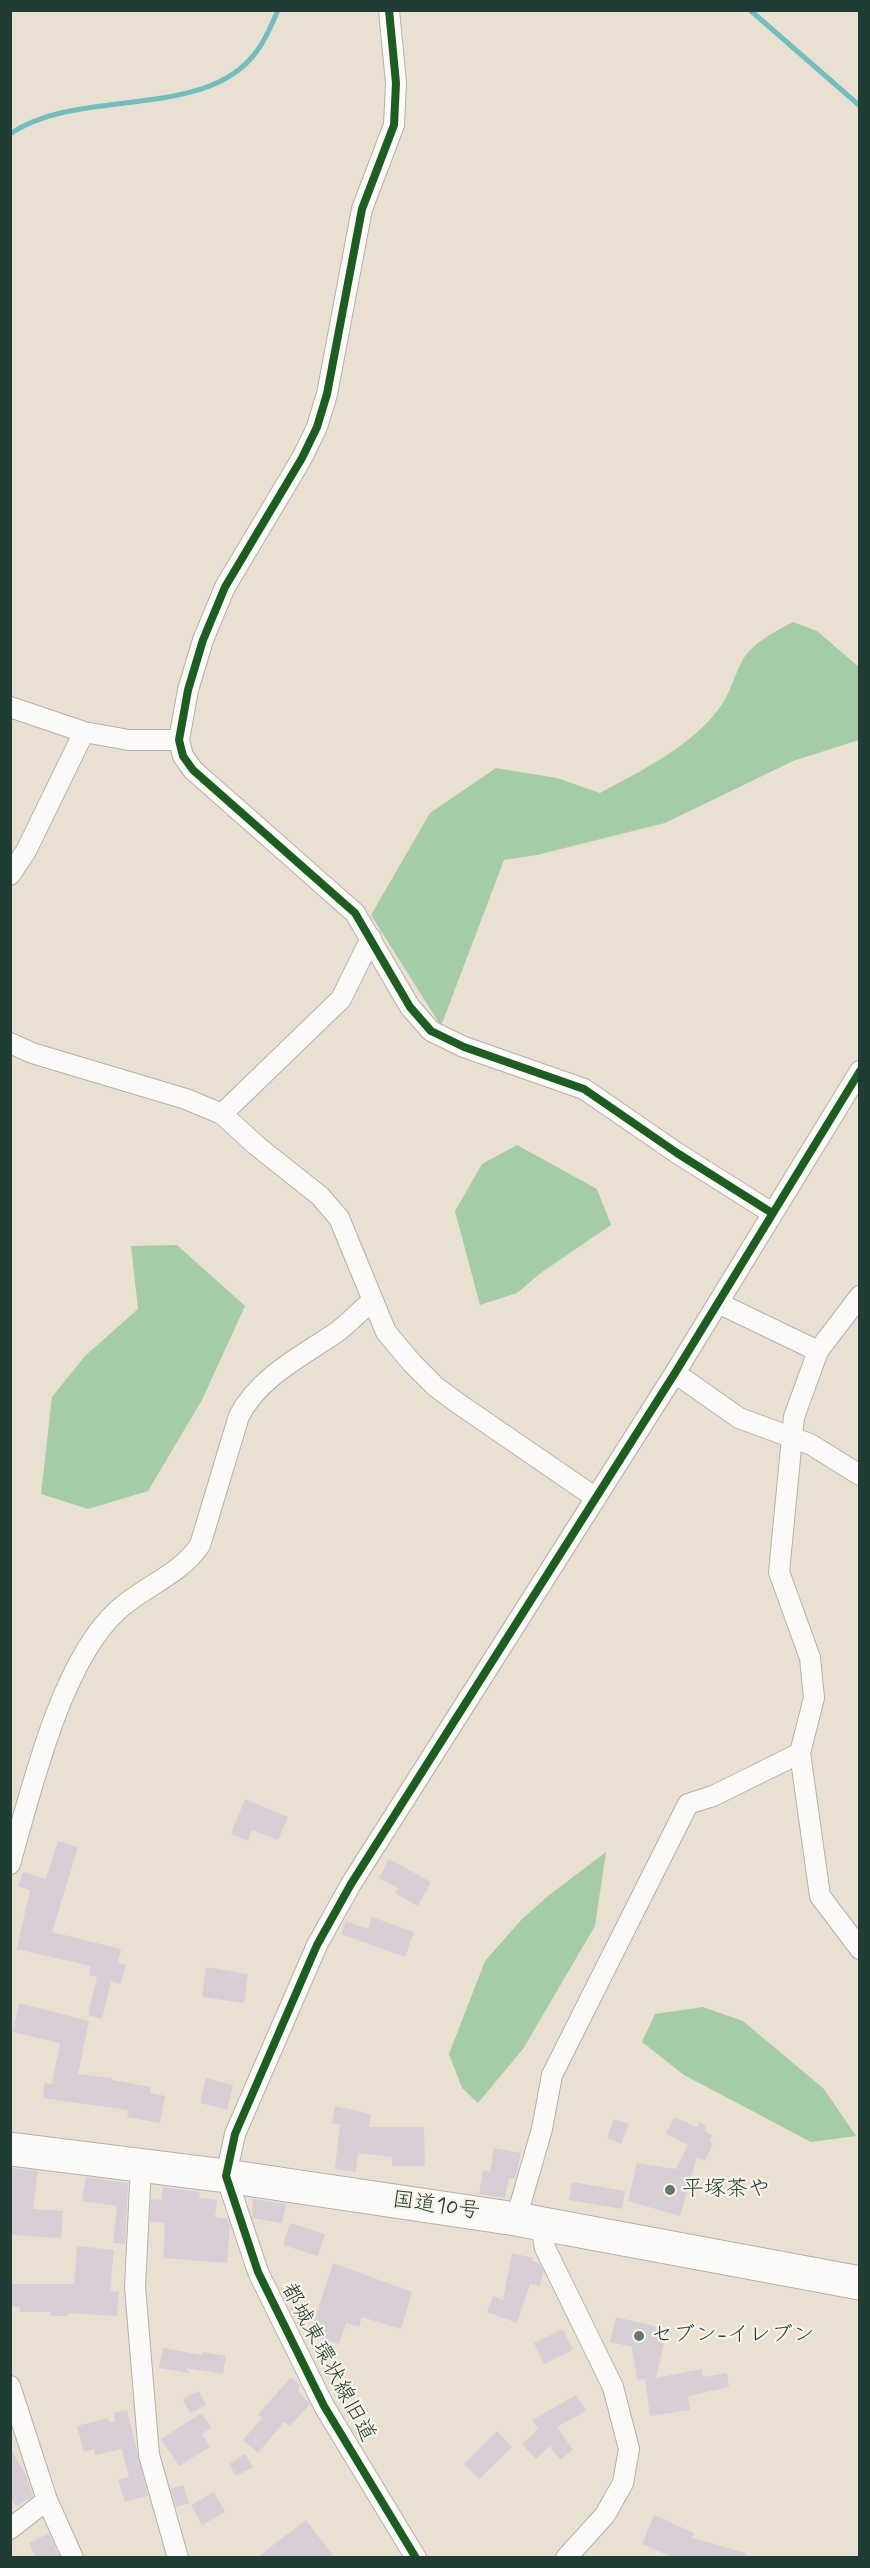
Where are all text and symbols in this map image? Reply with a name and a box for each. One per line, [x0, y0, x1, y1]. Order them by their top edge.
place label: 平塚茶や [682, 2177, 770, 2203]
marker: 平塚茶や [663, 2183, 677, 2197]
street label: 国道10号 [390, 2188, 482, 2226]
street label: 都城東環状線旧道 [274, 2279, 380, 2447]
place label: セブン-イレブン [651, 2323, 815, 2349]
marker: セブン-イレブン [632, 2329, 646, 2343]

